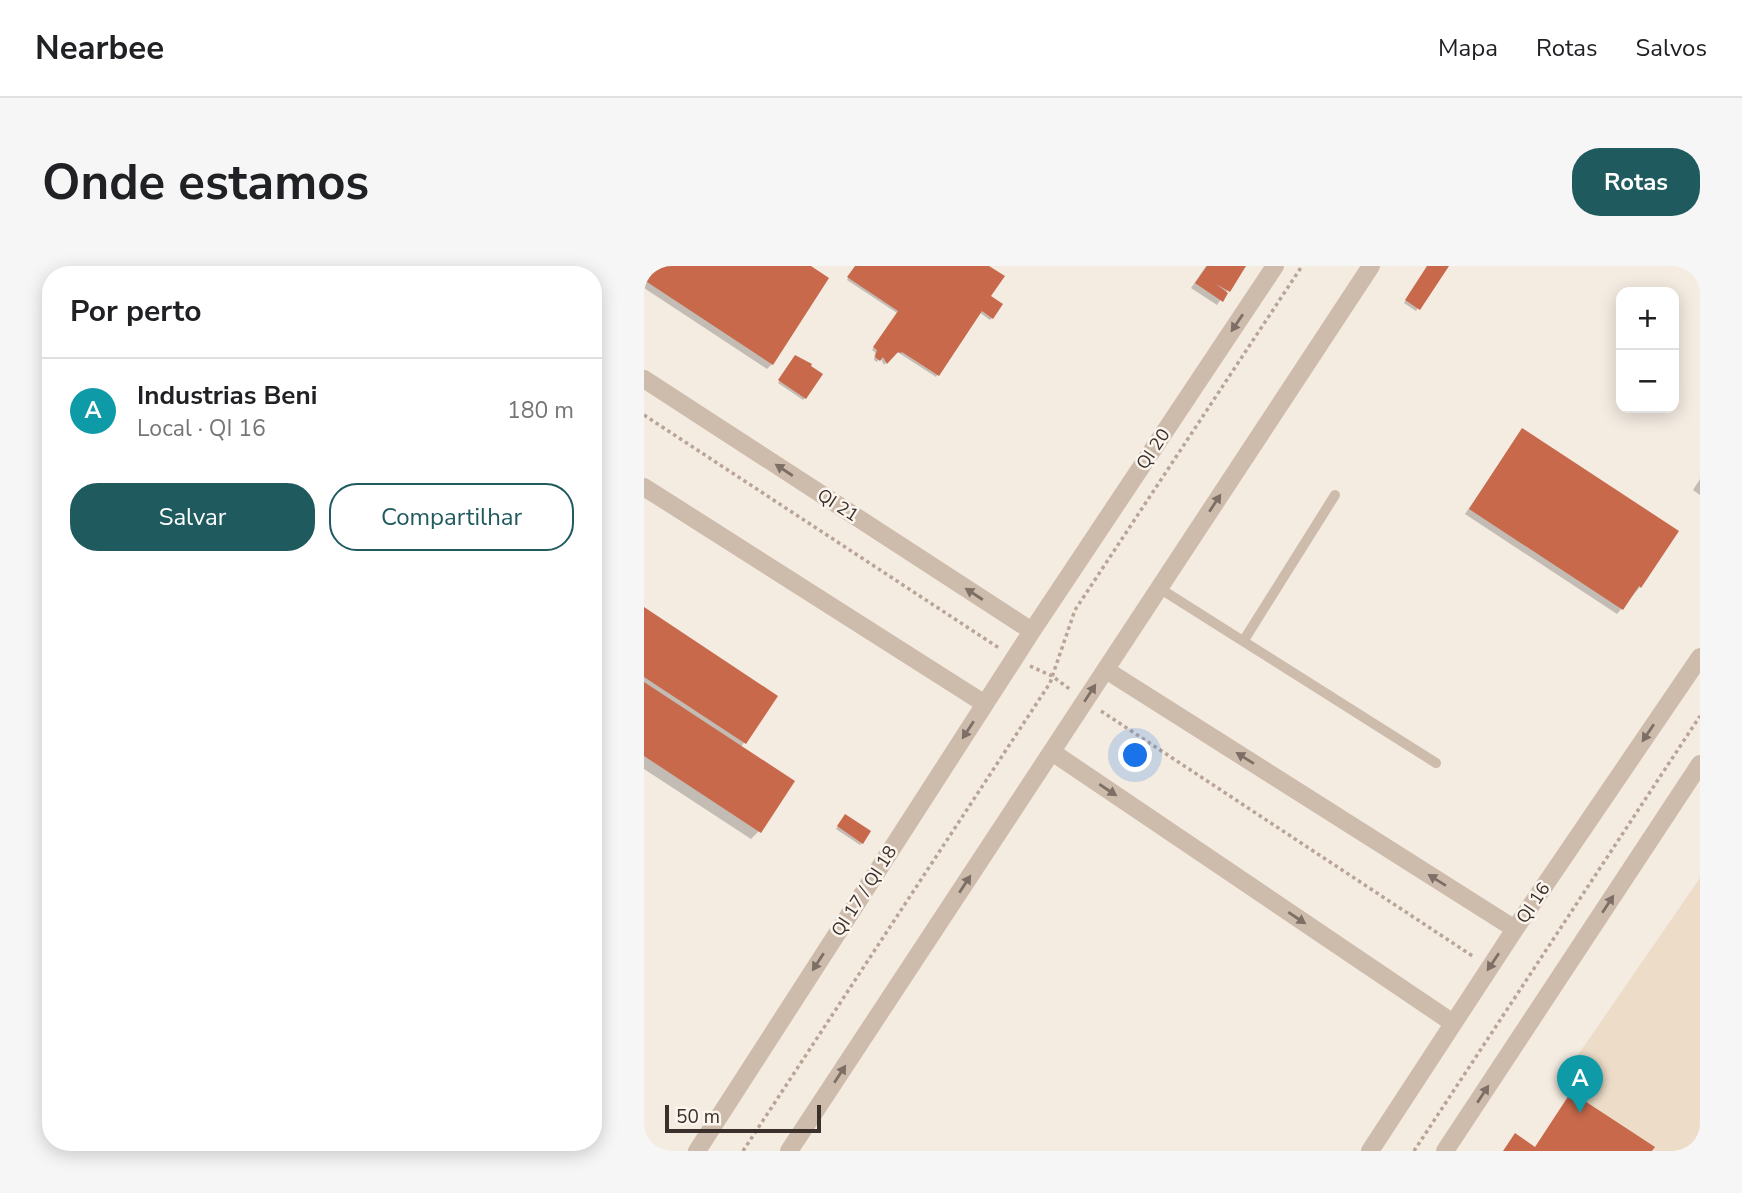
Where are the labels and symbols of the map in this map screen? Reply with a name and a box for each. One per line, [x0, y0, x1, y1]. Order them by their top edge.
one-way arrow [1230, 314, 1244, 332]
street label: QI 20 [1131, 424, 1175, 474]
one-way arrow [774, 464, 793, 477]
street label: QI 21 [813, 483, 863, 527]
one-way arrow [1208, 494, 1222, 512]
one-way arrow [965, 588, 984, 601]
one-way arrow [1084, 684, 1097, 703]
one-way arrow [962, 720, 975, 739]
one-way arrow [1642, 724, 1655, 743]
your location [1118, 738, 1152, 772]
one-way arrow [1235, 751, 1255, 764]
one-way arrow [1099, 783, 1118, 796]
street label: QI 17 / QI 18 [826, 841, 902, 941]
one-way arrow [1427, 873, 1447, 886]
one-way arrow [959, 874, 972, 893]
street label: QI 16 [1511, 878, 1555, 928]
one-way arrow [1601, 895, 1615, 913]
one-way arrow [1288, 911, 1306, 925]
one-way arrow [812, 952, 825, 972]
one-way arrow [1487, 953, 1500, 972]
pin: A [1557, 1055, 1603, 1113]
one-way arrow [833, 1064, 846, 1083]
one-way arrow [1476, 1085, 1490, 1103]
scale bar [665, 1102, 821, 1134]

